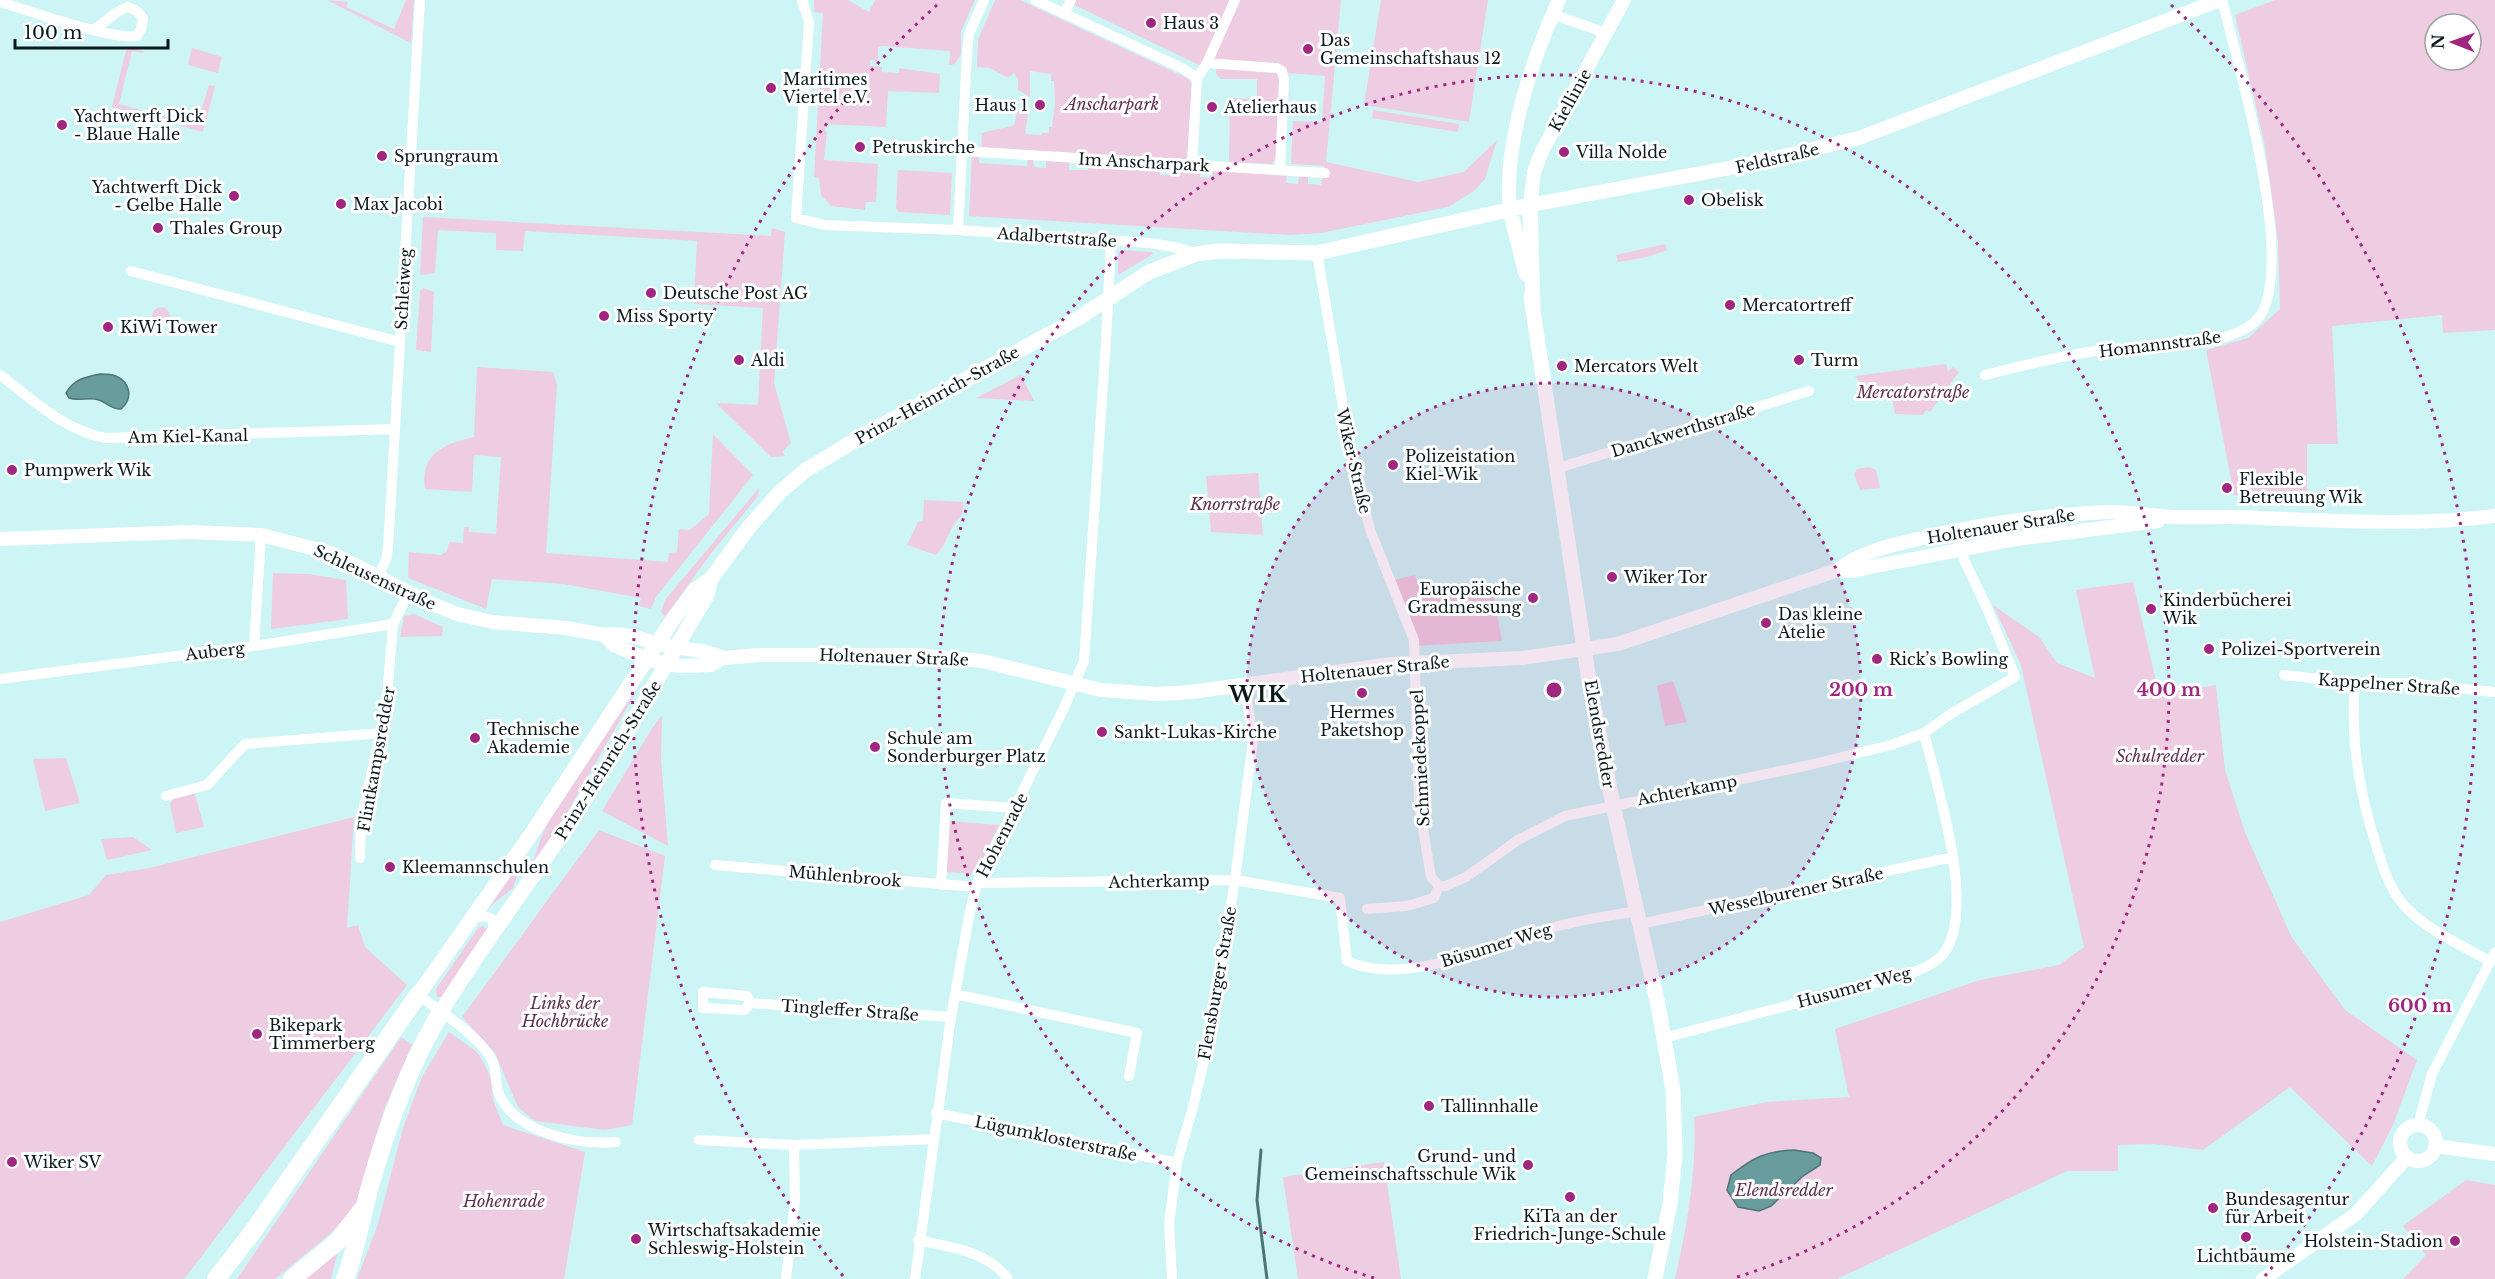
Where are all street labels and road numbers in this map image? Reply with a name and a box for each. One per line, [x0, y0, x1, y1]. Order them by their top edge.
street label: Kiellinie [1545, 65, 1595, 135]
street label: Feldstraße [1733, 139, 1821, 177]
street label: Im Anscharpark [1078, 149, 1210, 175]
street label: Adalbertstraße [995, 223, 1118, 251]
street label: Schleiweg [391, 247, 415, 330]
street label: Homannstraße [2098, 327, 2222, 361]
street label: Prinz-Heinrich-Straße [852, 342, 1022, 448]
street label: Danckwerthstraße [1609, 399, 1757, 461]
street label: Wiker Straße [1332, 406, 1376, 516]
street label: Am Kiel-Kanal [127, 425, 248, 447]
street label: Holtenauer Straße [1925, 504, 2077, 548]
street label: Schleusenstraße [311, 540, 439, 614]
street label: Auberg [183, 637, 246, 665]
street label: Holtenauer Straße [819, 644, 969, 670]
street label: Holtenauer Straße [1300, 651, 1450, 687]
street label: Kappelner Straße [2317, 669, 2461, 699]
street label: Prinz-Heinrich-Straße [551, 677, 665, 843]
street label: Elendsredder [1581, 678, 1619, 790]
street label: Flintkampsredder [353, 684, 399, 833]
street label: Schmiedekoppel [1406, 689, 1434, 827]
street label: Achterkamp [1634, 770, 1739, 810]
street label: Hohenrade [972, 789, 1032, 881]
street label: Mühlenbrook [788, 861, 902, 891]
street label: Wesselburener Straße [1706, 863, 1885, 920]
street label: Achterkamp [1107, 870, 1210, 892]
street label: Flensburger Straße [1194, 905, 1240, 1061]
street label: Büsumer Weg [1438, 919, 1554, 971]
street label: Husumer Weg [1795, 962, 1914, 1012]
street label: Tingleffer Straße [780, 995, 920, 1025]
street label: Lügumklosterstraße [973, 1111, 1139, 1165]

